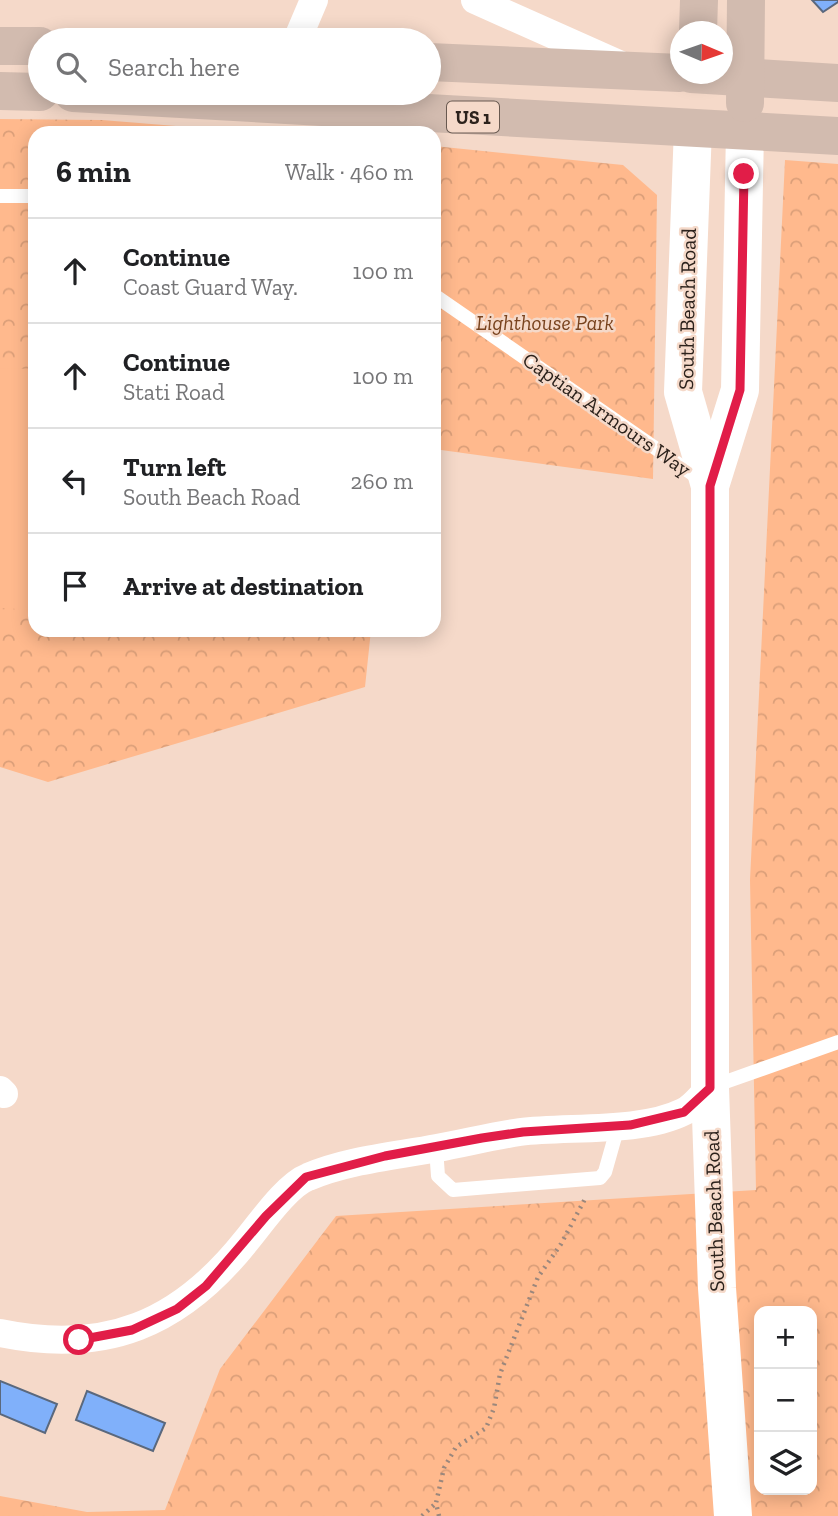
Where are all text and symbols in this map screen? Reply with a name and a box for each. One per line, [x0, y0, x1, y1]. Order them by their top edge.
north arrow [670, 21, 733, 84]
search box [28, 28, 441, 105]
icon: search [52, 48, 90, 86]
text: Search here [108, 51, 240, 83]
road number: US 1 [447, 102, 499, 132]
text: 6 min [56, 154, 131, 190]
text: Walk · 460 m [285, 158, 413, 186]
route end [728, 158, 759, 189]
street label: South Beach Road [673, 227, 701, 390]
text: Continue [123, 241, 230, 273]
icon: ahead [56, 252, 94, 290]
text: 100 m [353, 257, 413, 285]
text: Coast Guard Way. [123, 273, 298, 301]
park label: Lighthouse Park [476, 310, 614, 335]
text: Continue [123, 346, 230, 378]
street label: Captian Armours Way [518, 347, 696, 482]
icon: ahead [56, 357, 94, 395]
text: 100 m [353, 362, 413, 390]
text: Stati Road [123, 378, 225, 406]
text: Turn left [123, 451, 226, 483]
icon: left [56, 462, 94, 500]
text: 260 m [351, 467, 413, 495]
text: South Beach Road [123, 483, 300, 511]
icon: arrive [56, 567, 94, 605]
text: Arrive at destination [123, 570, 363, 602]
street label: South Beach Road [699, 1129, 729, 1292]
map controls [754, 1306, 817, 1495]
button: + [754, 1306, 817, 1369]
route start [63, 1324, 94, 1355]
button: − [754, 1369, 817, 1432]
button: layers [754, 1432, 817, 1495]

